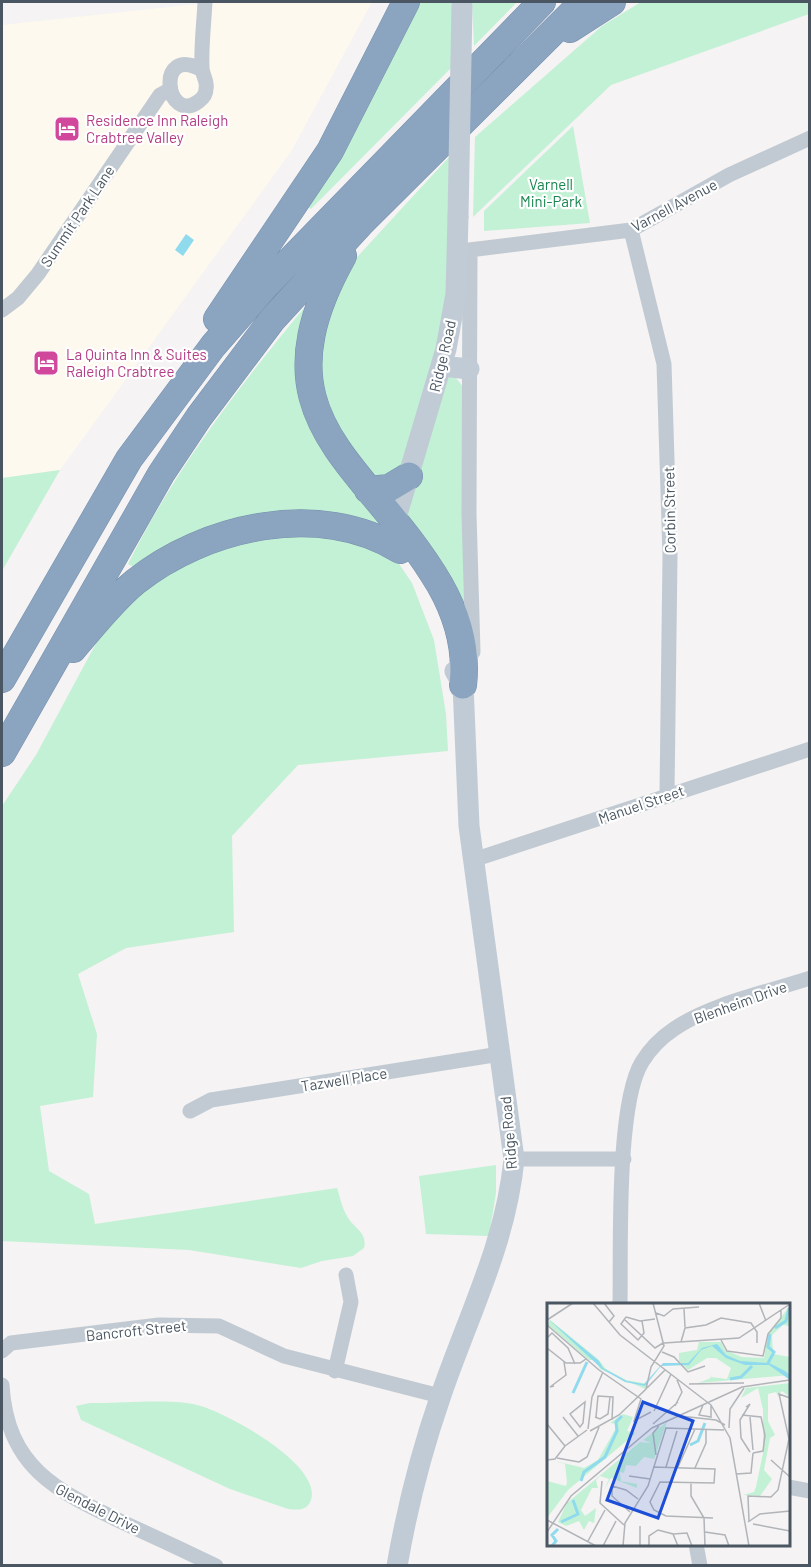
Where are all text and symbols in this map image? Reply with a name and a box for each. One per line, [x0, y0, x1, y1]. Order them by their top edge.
place label: Residence Inn Raleigh Crabtree Valley [86, 111, 228, 146]
hotel icon: Residence Inn Raleigh Crabtree Valley [52, 114, 82, 144]
street label: Summit Park Lane [36, 162, 118, 270]
park label: Varnell Mini-Park [520, 175, 582, 210]
street label: Varnell Avenue [628, 175, 720, 235]
street label: Ridge Road [425, 318, 459, 394]
place label: La Quinta Inn & Suites Raleigh Crabtree [66, 345, 207, 380]
hotel icon: La Quinta Inn & Suites Raleigh Crabtree [31, 348, 61, 378]
street label: Corbin Street [659, 466, 679, 554]
street label: Manuel Street [596, 781, 686, 827]
street label: Blenheim Drive [691, 977, 789, 1027]
street label: Tazwell Place [300, 1063, 388, 1095]
street label: Ridge Road [496, 1096, 520, 1170]
inset map [547, 1303, 790, 1546]
street label: Bancroft Street [85, 1316, 187, 1344]
street label: Glendale Drive [53, 1479, 143, 1537]

